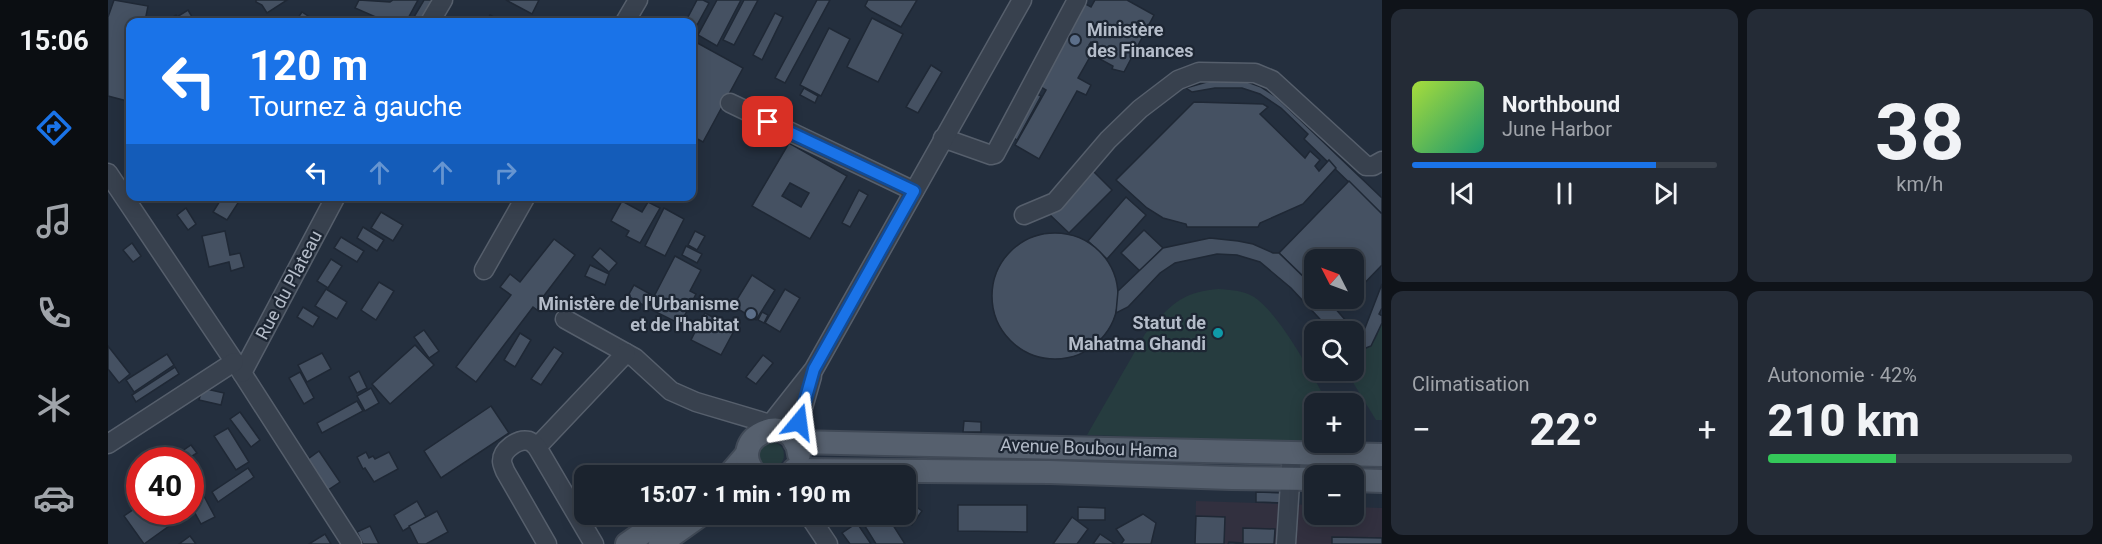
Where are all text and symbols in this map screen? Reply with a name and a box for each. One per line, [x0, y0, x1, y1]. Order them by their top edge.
place label: Ministère des Finances [1087, 19, 1193, 61]
text: 15:06 [19, 25, 89, 57]
marker: Ministère des Finances [1068, 33, 1082, 47]
text: 120 m [249, 41, 368, 90]
icon: left [150, 42, 228, 120]
text: 38 [1875, 87, 1965, 178]
text: Tournez à gauche [249, 91, 462, 123]
text: Northbound [1502, 92, 1620, 117]
pin [742, 96, 793, 147]
icon: arrive [751, 105, 784, 138]
icon: directions [33, 107, 75, 149]
text: June Harbor [1502, 117, 1612, 141]
icon: left [300, 156, 333, 189]
icon: ahead [363, 156, 396, 189]
icon: ahead [426, 156, 459, 189]
icon: right [489, 156, 522, 189]
text: km/h [1896, 172, 1943, 196]
icon: previous [1446, 177, 1479, 210]
icon: pause [1548, 177, 1581, 210]
icon: next [1649, 177, 1682, 210]
icon: music [33, 200, 75, 242]
street label: Rue du Plateau [251, 227, 326, 343]
north arrow [1304, 249, 1364, 309]
map controls [1304, 249, 1364, 525]
icon: phone [33, 292, 75, 334]
place label: Ministère de l'Urbanisme et de l'habitat [538, 293, 739, 335]
marker: Ministère de l'Urbanisme et de l'habitat [744, 307, 758, 321]
place label: Statut de Mahatma Ghandi [1068, 312, 1206, 354]
button: search [1304, 321, 1364, 381]
marker: Statut de Mahatma Ghandi [1211, 326, 1225, 340]
text: Autonomie · 42% [1768, 363, 1917, 387]
text: Climatisation [1412, 372, 1530, 396]
icon: climate [33, 384, 75, 426]
position arrow [767, 390, 831, 454]
button: + [1304, 393, 1364, 453]
text: 210 km [1768, 394, 1920, 447]
text: 22° [1530, 403, 1599, 456]
text: − [1412, 410, 1431, 449]
text: + [1698, 410, 1717, 449]
street label: Avenue Boubou Hama [1000, 434, 1178, 461]
speed limit sign: 40 [126, 447, 204, 525]
button: − [1304, 465, 1364, 525]
icon: car [33, 477, 75, 519]
text: 15:07 · 1 min · 190 m [640, 482, 850, 507]

